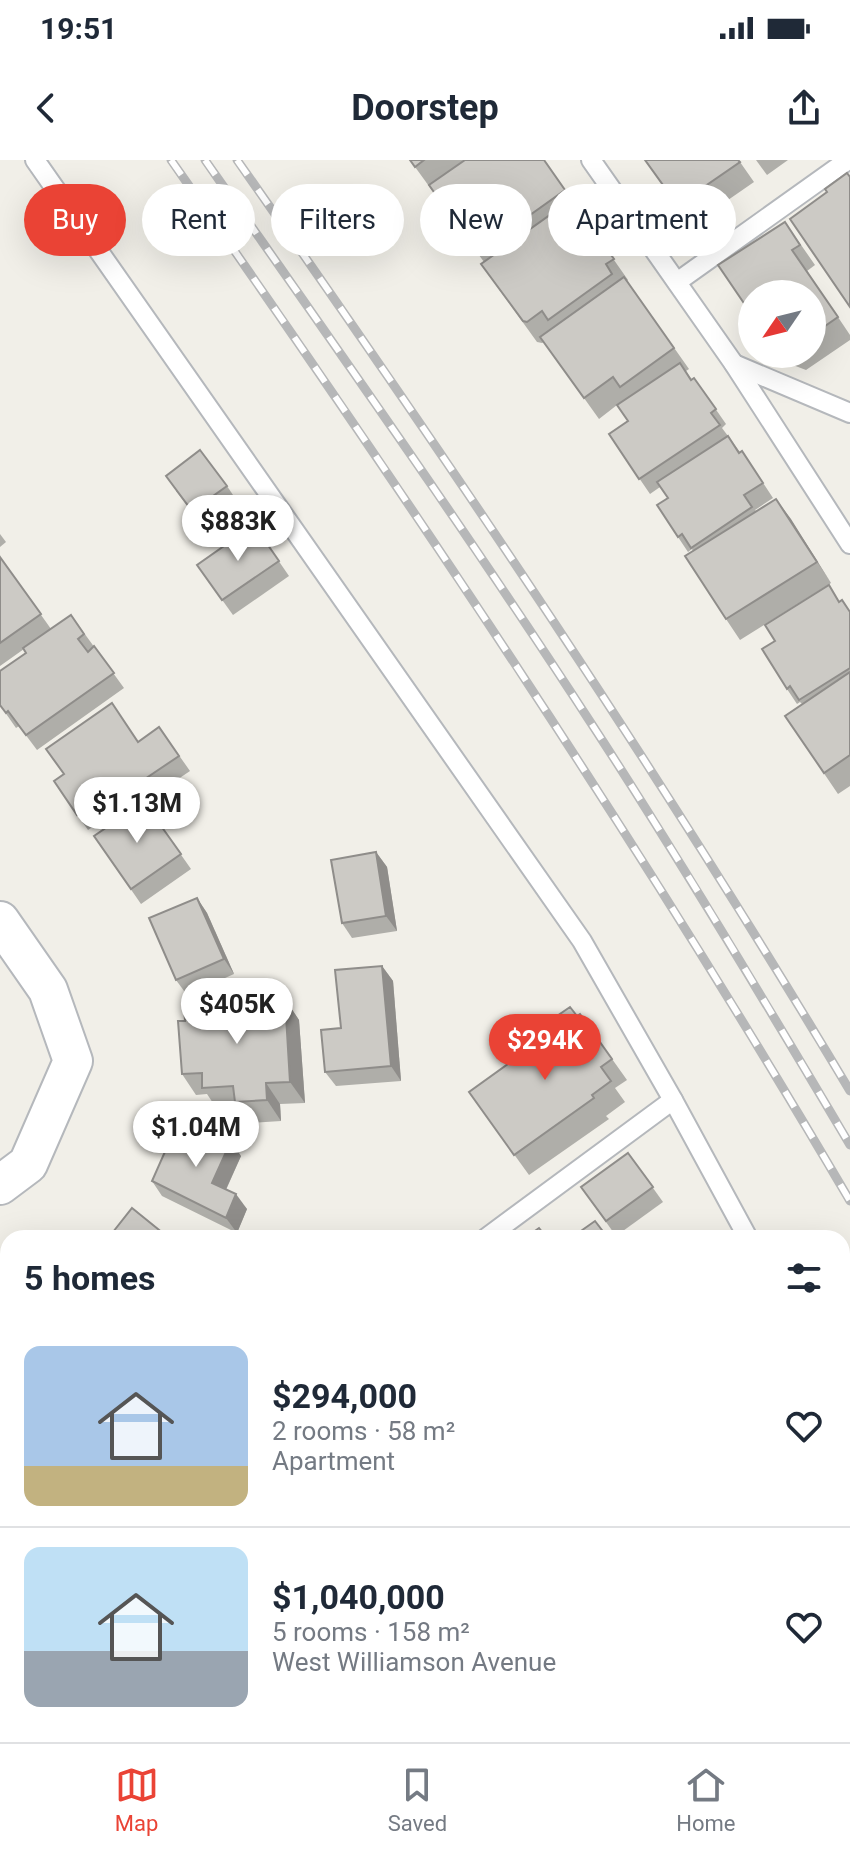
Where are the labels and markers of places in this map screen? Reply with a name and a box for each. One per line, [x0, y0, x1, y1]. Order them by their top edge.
pin: $883K [182, 495, 294, 563]
pin: $1.13M [72, 777, 202, 845]
pin: $405K [181, 978, 293, 1046]
pin: $294K [489, 1014, 601, 1082]
pin: $1.04M [131, 1101, 261, 1169]

